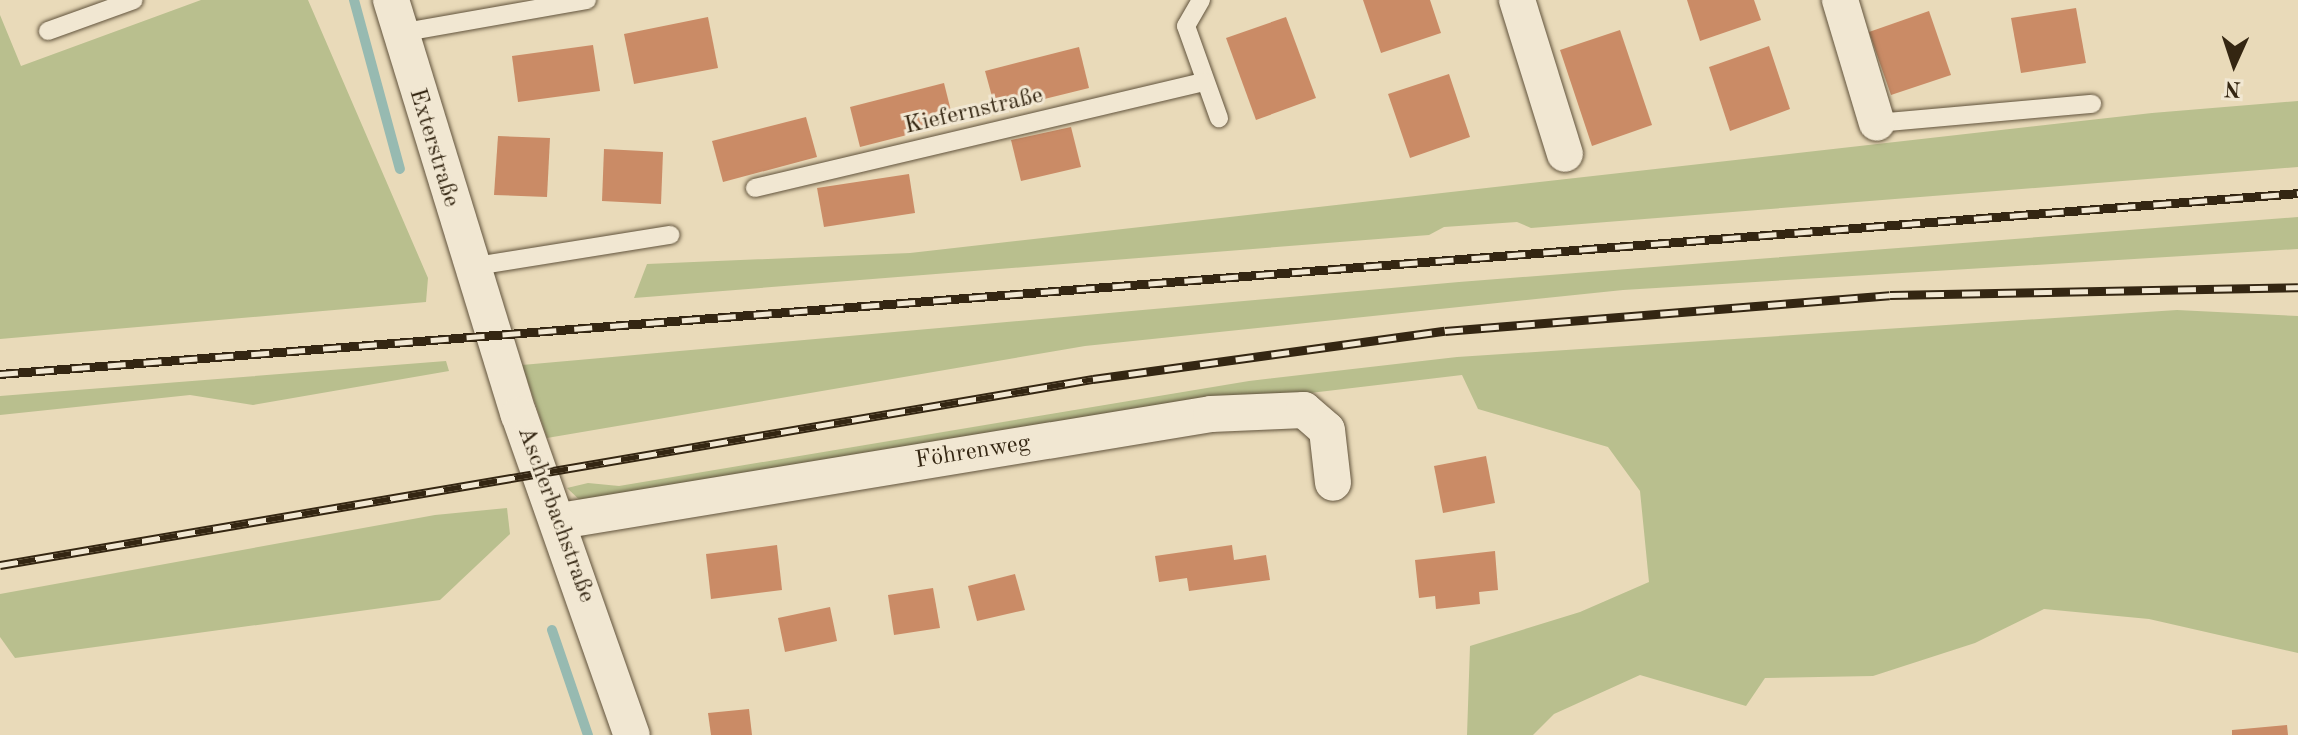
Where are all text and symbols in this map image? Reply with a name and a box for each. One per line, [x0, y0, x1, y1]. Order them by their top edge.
north arrow [2194, 24, 2274, 104]
text: N [2224, 77, 2242, 99]
street label: Kiefernstraße [902, 82, 1046, 142]
street label: Exterstraße [401, 85, 465, 211]
street label: Ascherbachstraße [510, 423, 600, 607]
street label: Föhrenweg [913, 430, 1033, 476]

